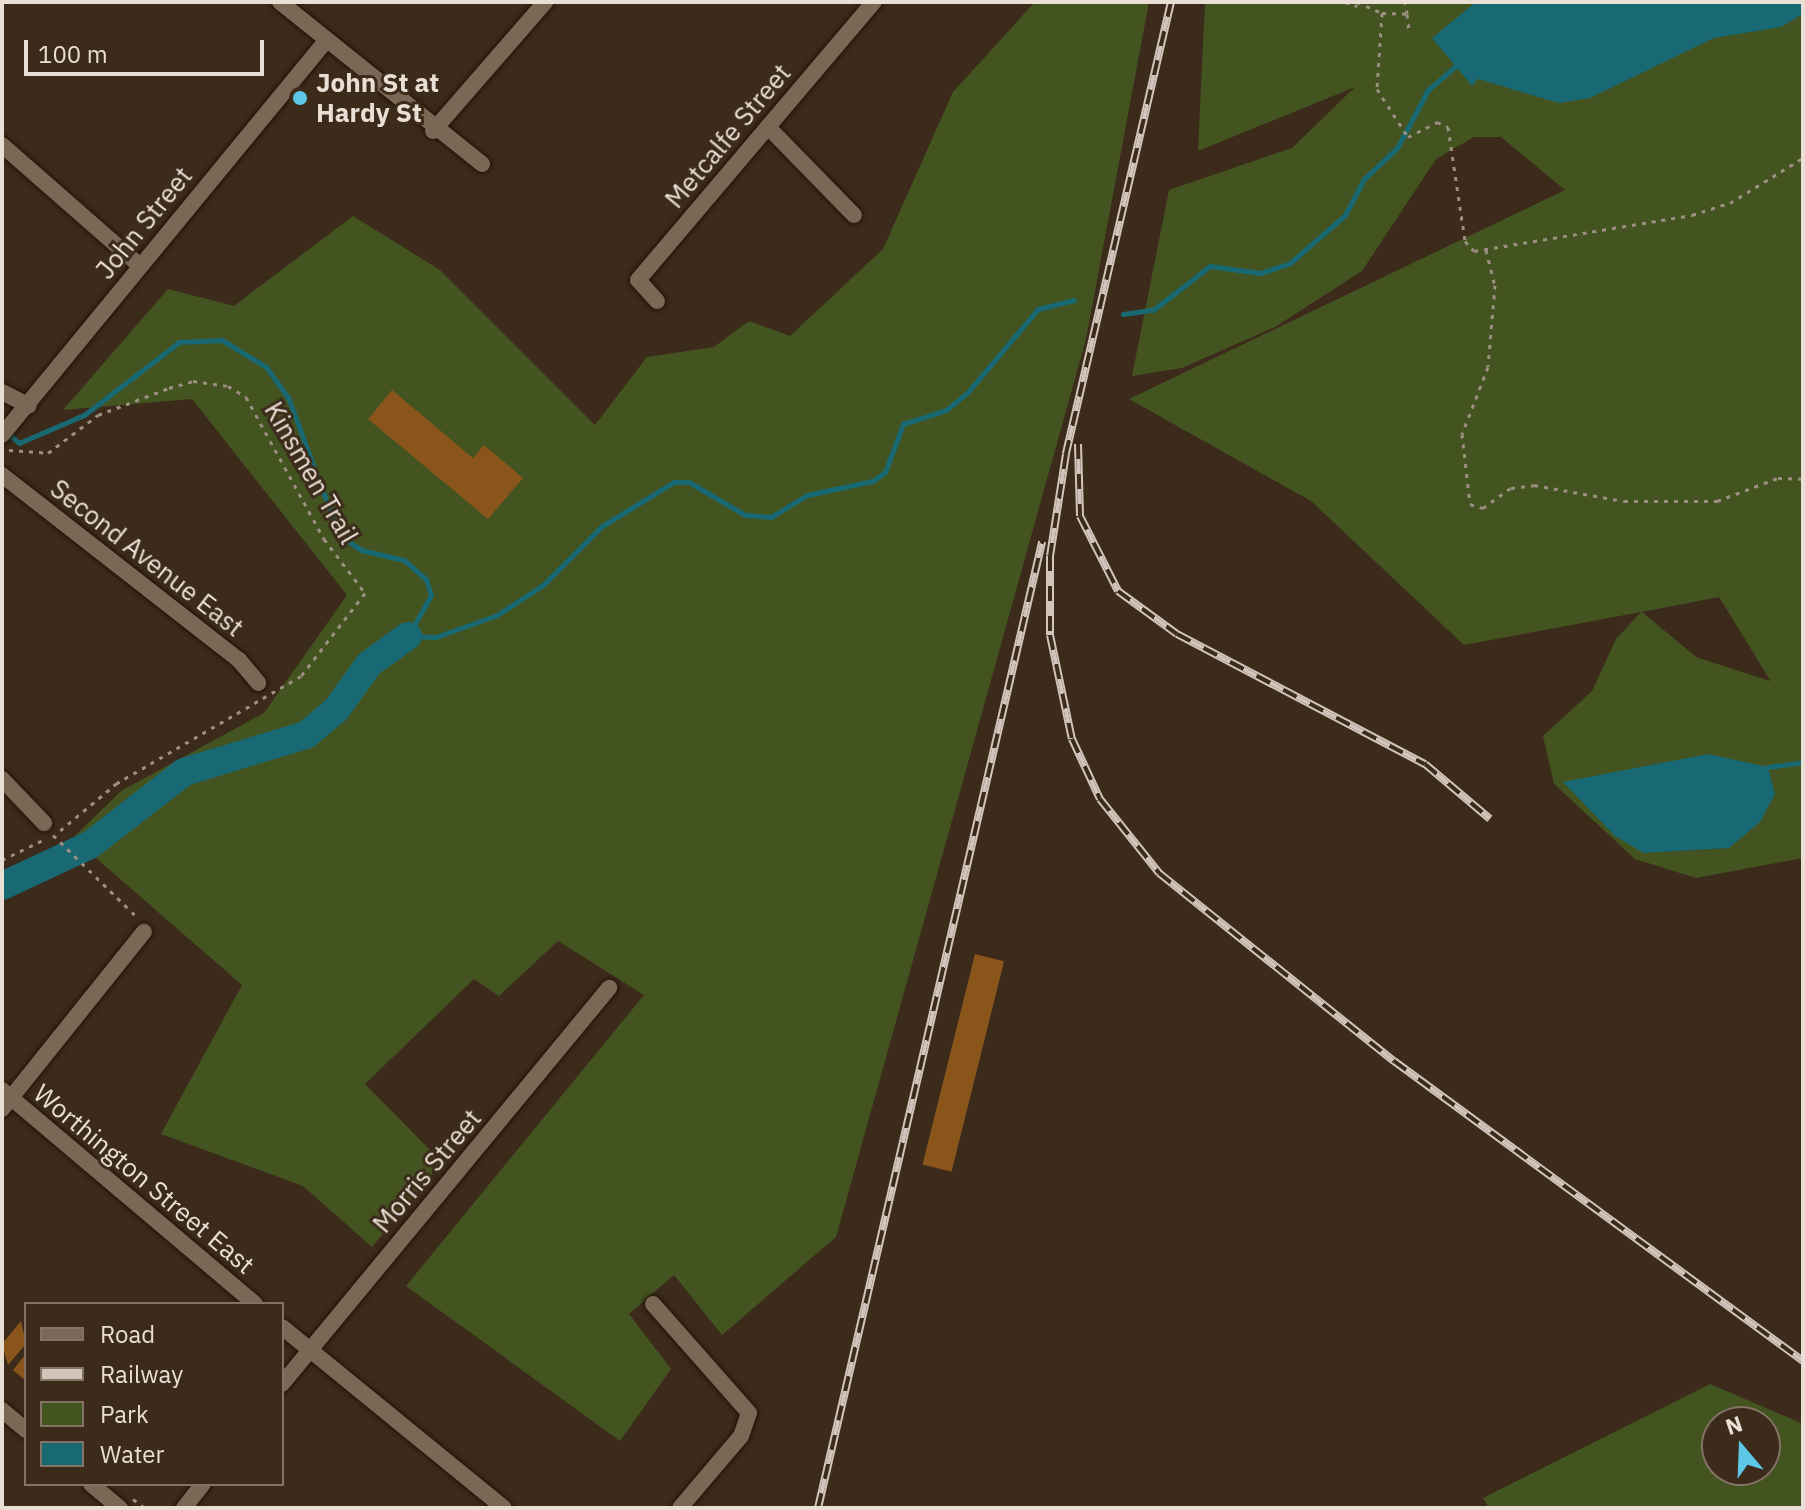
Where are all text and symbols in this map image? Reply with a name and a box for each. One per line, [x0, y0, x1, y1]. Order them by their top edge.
scale bar [28, 24, 268, 74]
text: 100 m [38, 38, 108, 70]
street label: Metcalfe Street [659, 58, 797, 214]
place label: John St at Hardy St [316, 67, 439, 128]
marker: John St at Hardy St [291, 89, 309, 107]
street label: John Street [89, 161, 199, 285]
street label: Kinsmen Trail [258, 396, 364, 550]
street label: Second Avenue East [44, 473, 250, 643]
street label: Worthington Street East [27, 1078, 261, 1280]
street label: Morris Street [366, 1103, 488, 1239]
legend [24, 1302, 284, 1486]
text: Road [100, 1318, 155, 1350]
text: Railway [100, 1358, 183, 1390]
text: Park [100, 1398, 149, 1430]
north arrow [1701, 1406, 1781, 1486]
text: N [1721, 1408, 1746, 1441]
text: Water [100, 1438, 164, 1470]

